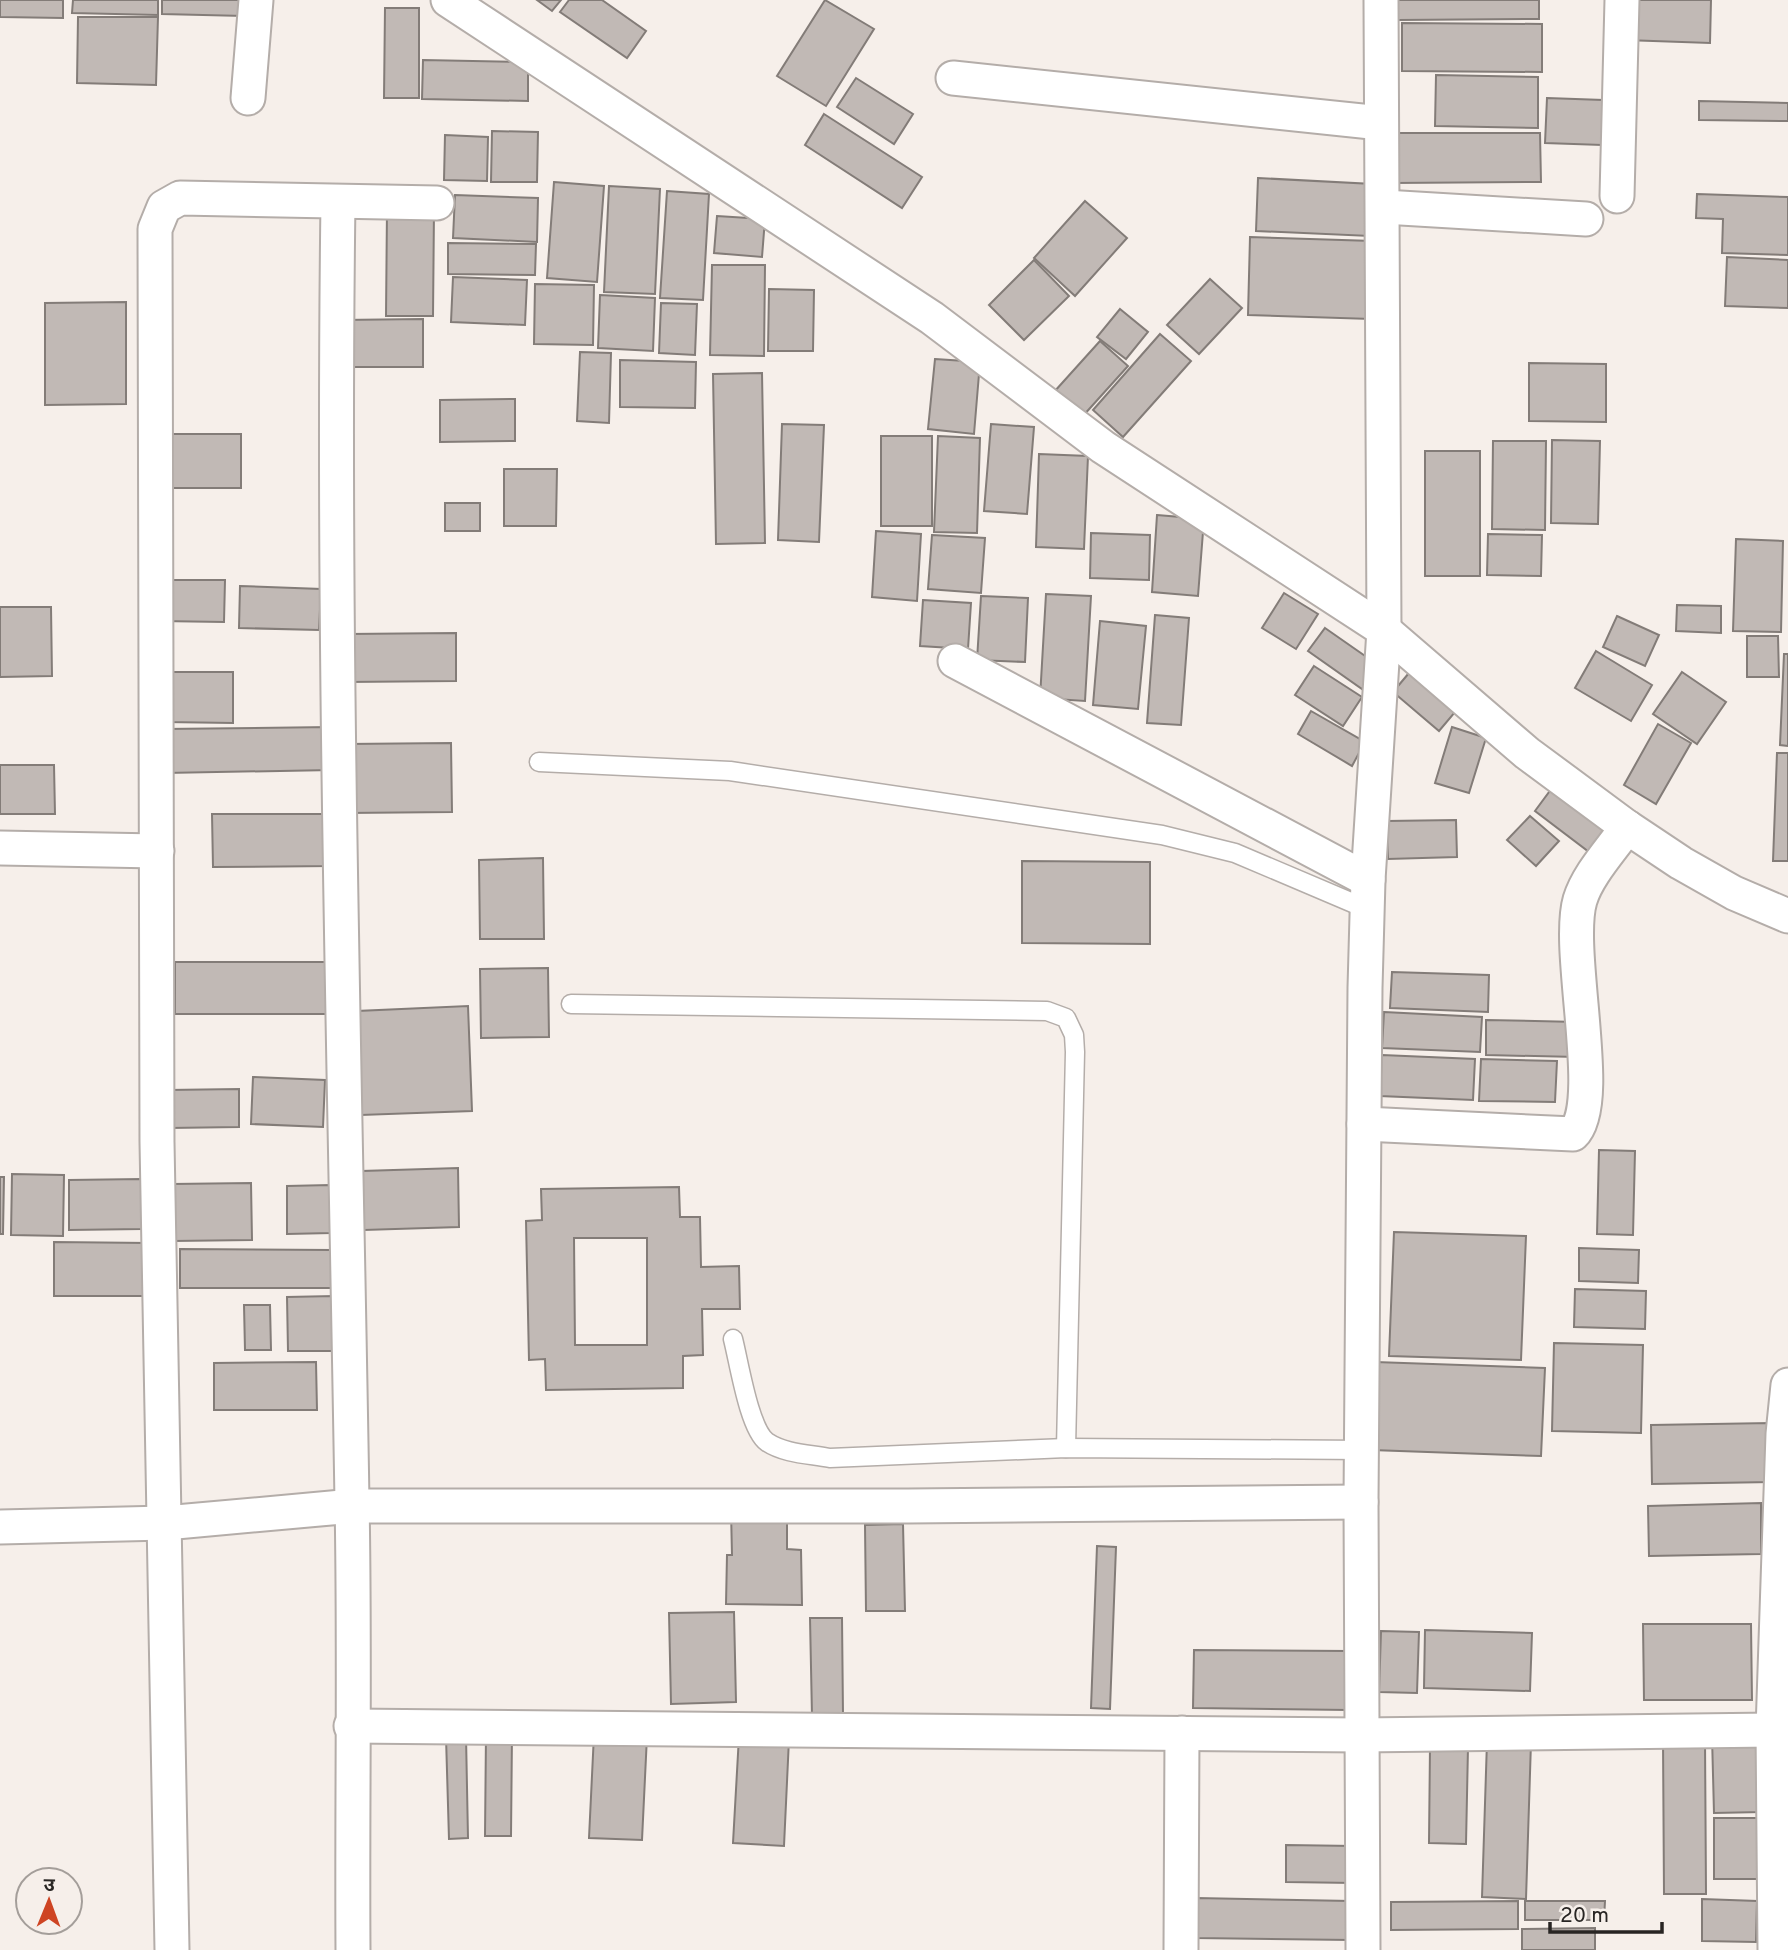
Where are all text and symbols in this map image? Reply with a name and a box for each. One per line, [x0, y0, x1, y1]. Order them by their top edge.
north arrow [14, 1866, 84, 1936]
text: उ [43, 1874, 56, 1898]
scale bar [1550, 1890, 1662, 1934]
text: 20 m [1560, 1903, 1609, 1930]

